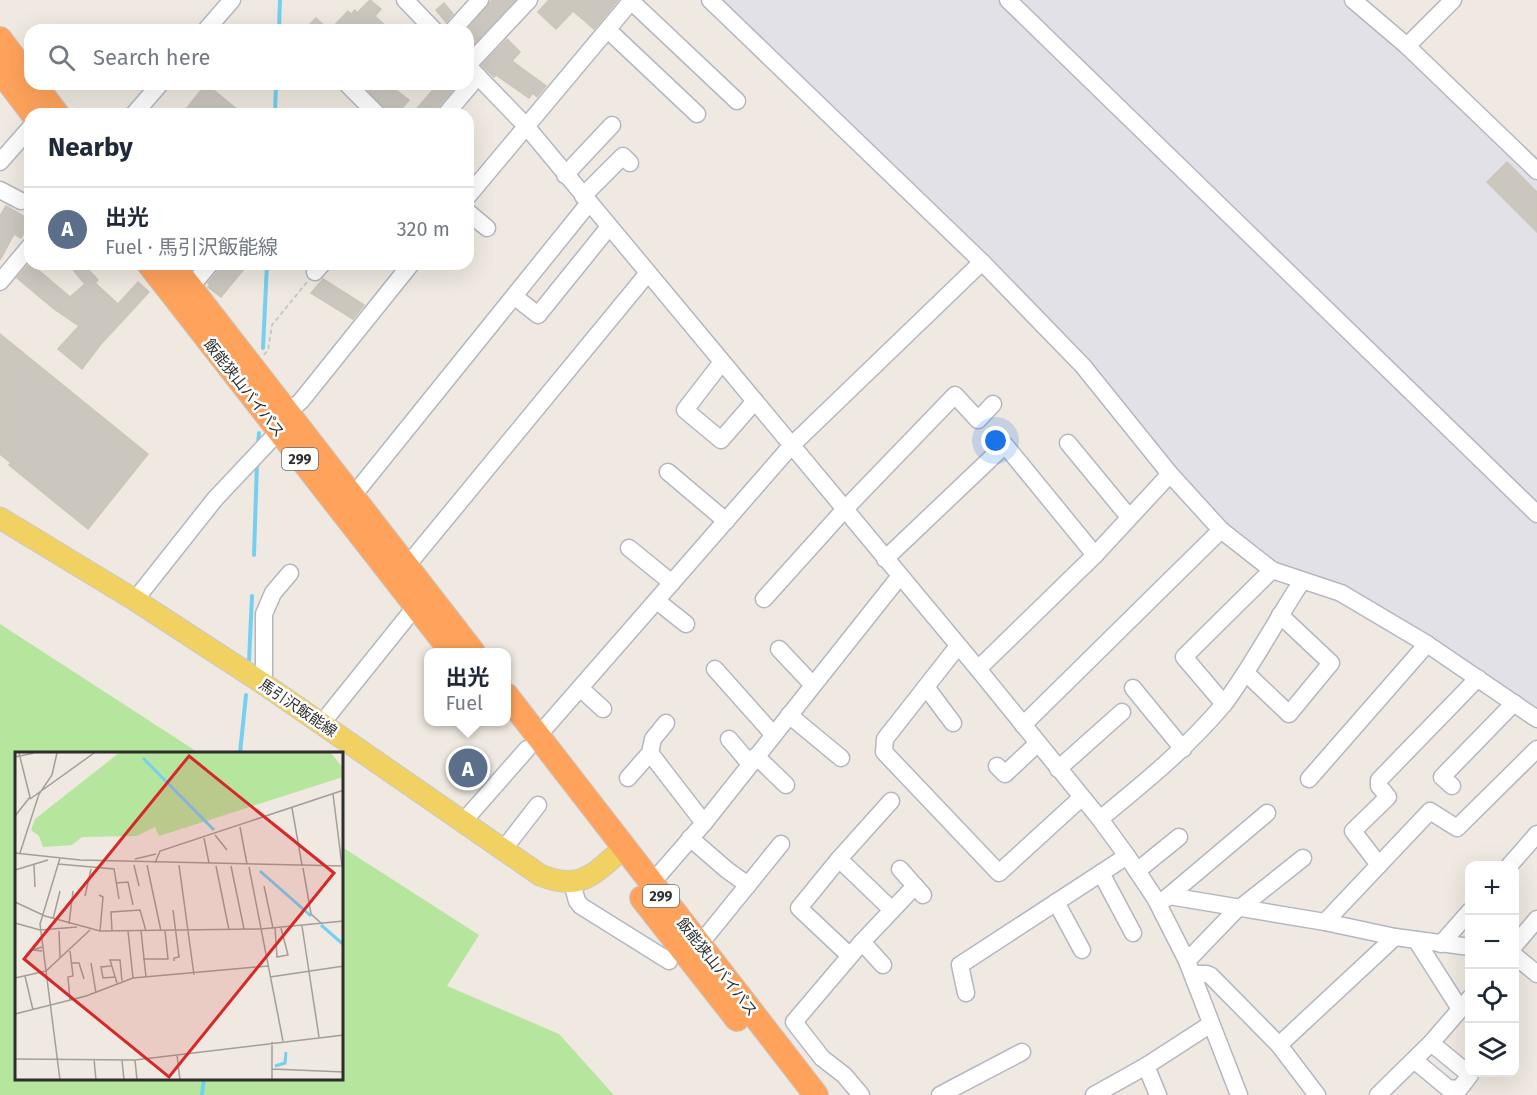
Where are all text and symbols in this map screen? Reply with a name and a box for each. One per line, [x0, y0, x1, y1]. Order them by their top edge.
search box [24, 24, 474, 90]
icon: search [45, 41, 78, 74]
text: Search here [93, 44, 211, 71]
text: Nearby [48, 132, 133, 163]
text: 出光 [105, 204, 149, 231]
text: A [62, 217, 73, 241]
text: 320 m [397, 217, 450, 241]
text: Fuel · 馬引沢飯能線 [105, 235, 278, 259]
street label: 飯能狭山バイパス [200, 335, 288, 441]
your location [981, 426, 1010, 455]
road number: 299 [282, 448, 318, 470]
popup [424, 648, 511, 726]
text: 出光 [445, 664, 490, 691]
street label: 馬引沢飯能線 [256, 675, 340, 741]
text: Fuel [445, 691, 483, 715]
pin: A [448, 746, 488, 790]
inset map [15, 752, 344, 1080]
map controls [1465, 861, 1519, 1077]
button: + [1465, 861, 1519, 915]
road number: 299 [643, 885, 679, 907]
street label: 飯能狭山バイパス [673, 914, 761, 1020]
button: − [1465, 915, 1519, 969]
button: locate [1465, 969, 1519, 1023]
button: layers [1465, 1023, 1519, 1077]

